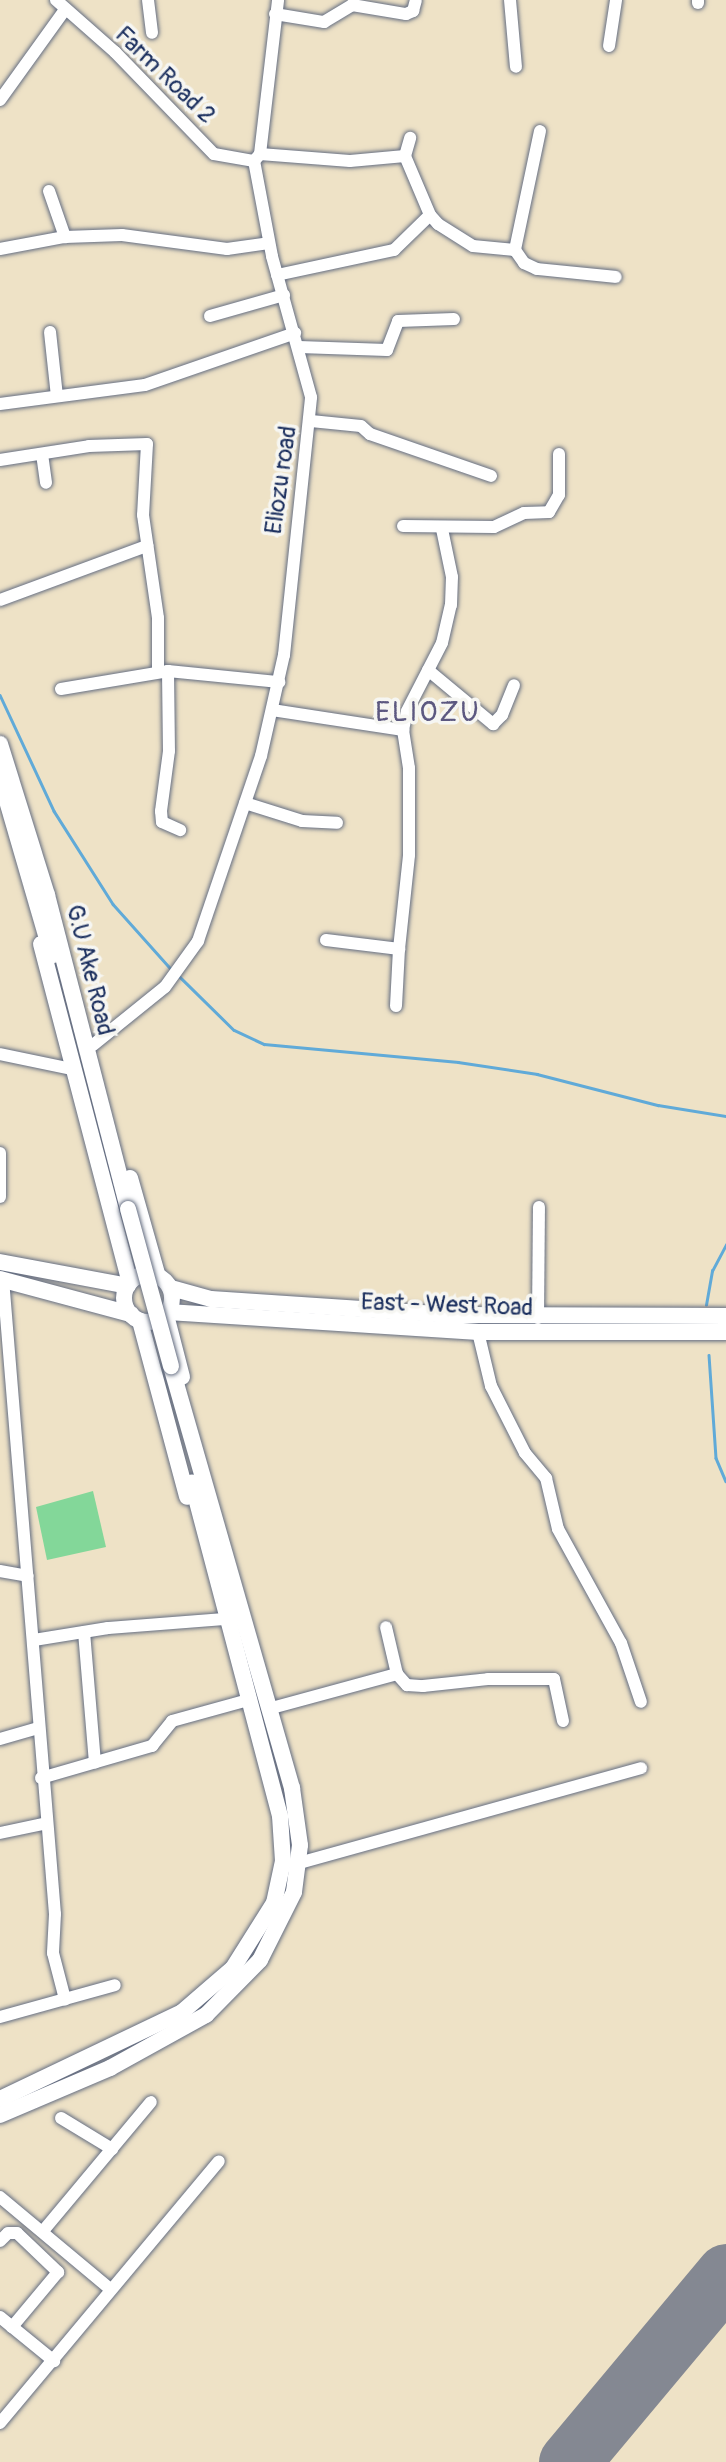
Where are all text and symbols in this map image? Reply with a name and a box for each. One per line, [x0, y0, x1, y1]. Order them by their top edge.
street label: Farm Road 2 [109, 20, 221, 130]
street label: Eliozu road [259, 424, 303, 536]
district label: ELIOZU [376, 696, 480, 730]
street label: G.U Ake Road [60, 902, 120, 1038]
street label: East - West Road [360, 1288, 534, 1322]

